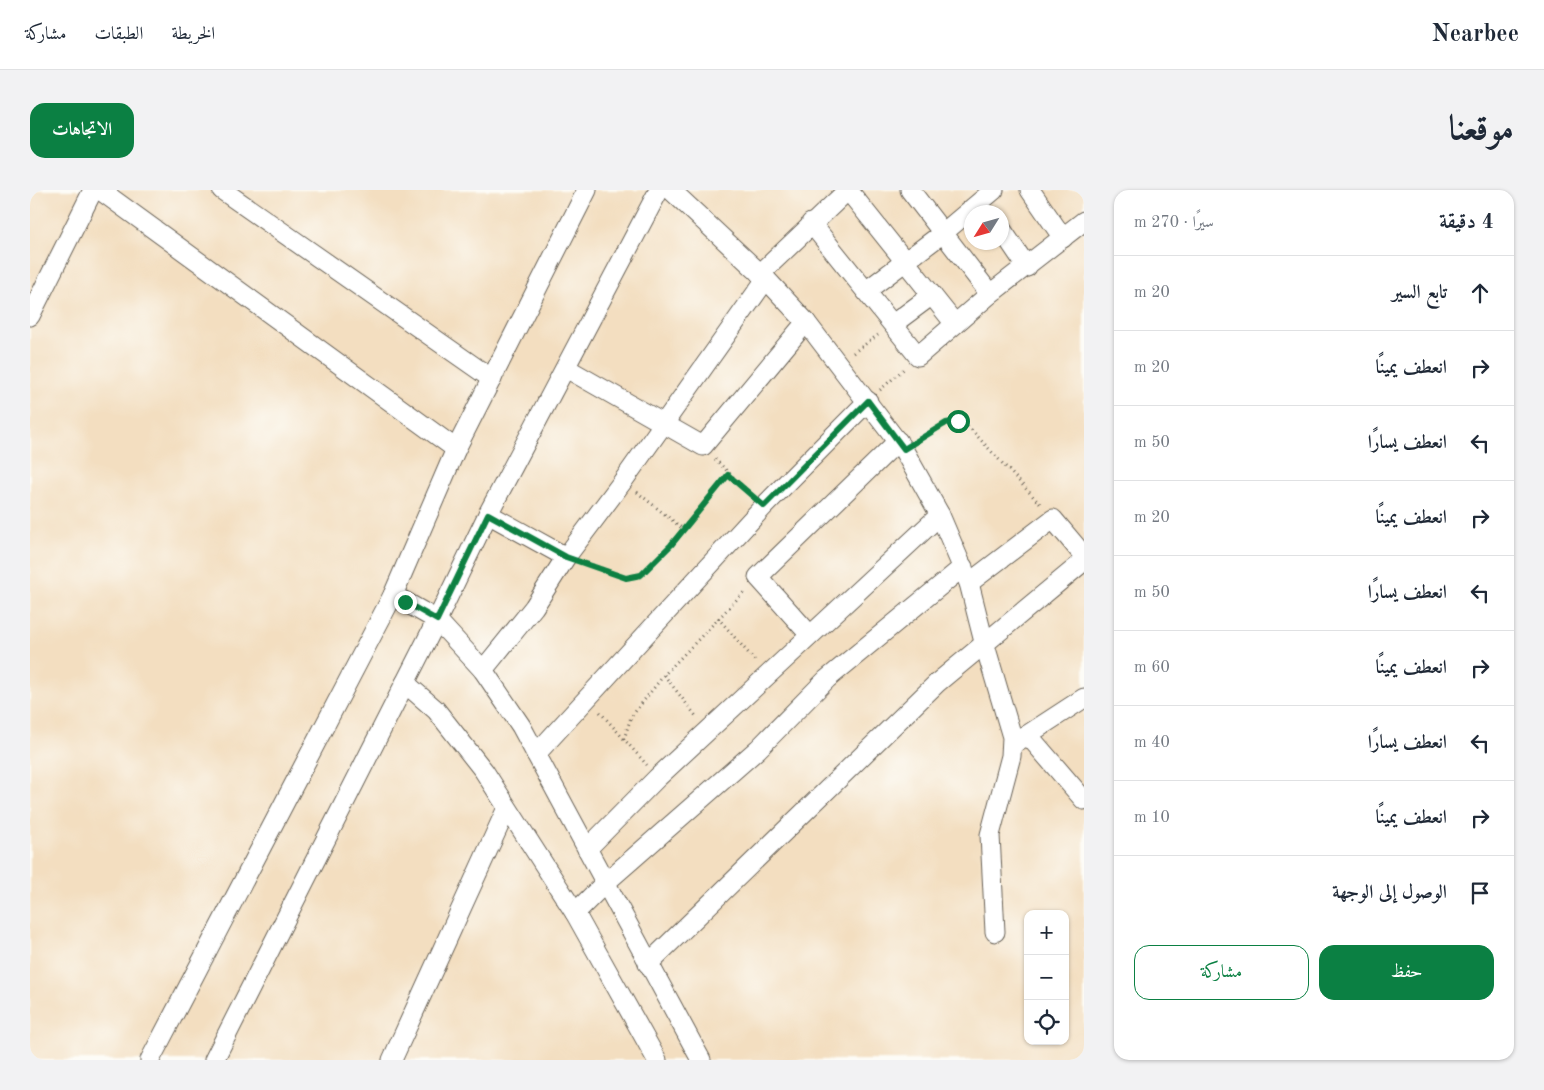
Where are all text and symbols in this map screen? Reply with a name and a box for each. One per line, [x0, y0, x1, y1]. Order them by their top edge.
text: Nearbee [1431, 23, 1519, 47]
text: مشاركة [25, 25, 66, 43]
text: الطبقات [94, 25, 143, 43]
text: الخريطة [171, 25, 215, 43]
button: الاتجاهات [30, 103, 134, 158]
text: موقعنا [1449, 112, 1514, 147]
north arrow [964, 205, 1009, 250]
text: 4 دقيقة [1439, 212, 1494, 233]
text: سيرًا · 270 m [1134, 215, 1214, 231]
icon: ahead [1466, 279, 1494, 307]
text: تابع السير [1392, 284, 1447, 303]
text: 20 m [1134, 285, 1170, 301]
icon: right [1466, 354, 1494, 382]
text: انعطف يمينًا [1375, 359, 1447, 378]
text: 20 m [1134, 360, 1170, 376]
route start [947, 410, 970, 433]
icon: left [1466, 429, 1494, 457]
text: انعطف يسارًا [1368, 434, 1447, 453]
text: 50 m [1134, 435, 1170, 451]
icon: right [1466, 504, 1494, 532]
text: انعطف يمينًا [1375, 509, 1447, 528]
text: 20 m [1134, 510, 1170, 526]
icon: left [1466, 579, 1494, 607]
text: انعطف يسارًا [1368, 584, 1447, 603]
text: 50 m [1134, 585, 1170, 601]
route end [394, 591, 417, 614]
icon: right [1466, 654, 1494, 682]
text: انعطف يمينًا [1375, 659, 1447, 678]
text: 60 m [1134, 660, 1170, 676]
icon: left [1466, 729, 1494, 757]
text: انعطف يسارًا [1368, 734, 1447, 753]
text: 40 m [1134, 735, 1170, 751]
icon: right [1466, 804, 1494, 832]
text: انعطف يمينًا [1375, 809, 1447, 828]
text: 10 m [1134, 810, 1170, 826]
icon: arrive [1466, 879, 1494, 907]
text: الوصول إلى الوجهة [1332, 884, 1447, 903]
map controls [1024, 910, 1069, 1045]
button: + [1024, 910, 1069, 955]
button: مشاركة [1134, 945, 1309, 1000]
button: حفظ [1319, 945, 1494, 1000]
button: − [1024, 955, 1069, 1000]
button: locate [1024, 1000, 1069, 1045]

